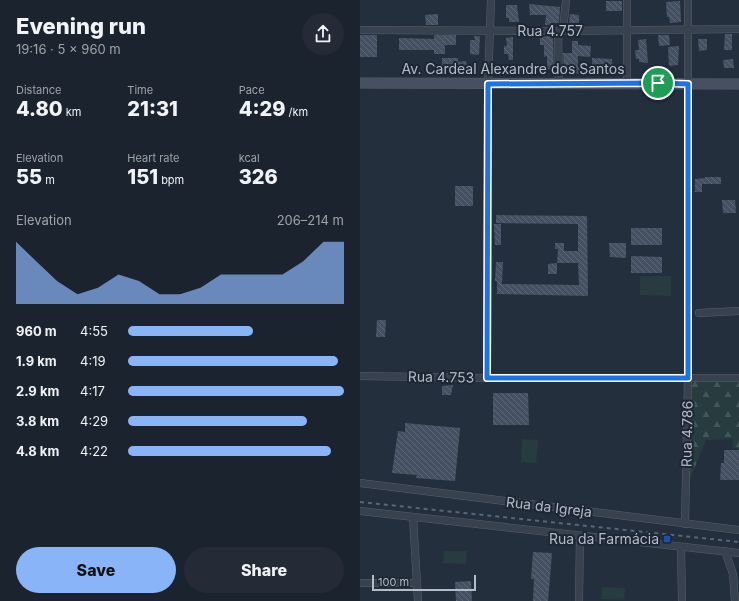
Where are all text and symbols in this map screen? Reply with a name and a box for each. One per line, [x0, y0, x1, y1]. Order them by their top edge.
text: Evening run [16, 13, 146, 39]
button: share [302, 13, 344, 55]
street label: Rua 4.757 [517, 22, 583, 39]
text: 19:16 · 5 × 960 m [16, 41, 121, 57]
street label: Av. Cardeal Alexandre dos Santos [401, 60, 625, 77]
pin [641, 66, 675, 100]
icon: arrive [647, 72, 669, 94]
text: Distance [16, 83, 61, 97]
text: Time [127, 83, 153, 97]
text: Pace [239, 83, 265, 97]
text: 4.80 [16, 97, 63, 121]
text: 21:31 [127, 97, 178, 121]
text: 4:29 [239, 97, 285, 121]
text: km [63, 105, 81, 119]
text: /km [285, 105, 308, 119]
text: Elevation [16, 151, 63, 165]
text: Heart rate [127, 151, 179, 165]
text: kcal [239, 151, 260, 165]
text: 55 [16, 165, 42, 189]
text: 151 [127, 165, 158, 189]
text: 326 [239, 165, 278, 189]
text: m [42, 173, 55, 187]
text: bpm [158, 173, 184, 187]
text: Elevation [16, 212, 72, 228]
text: 206–214 m [277, 212, 344, 228]
text: 960 m [16, 323, 57, 339]
text: 4:55 [80, 323, 108, 339]
text: 1.9 km [16, 353, 57, 369]
text: 4:19 [80, 353, 106, 369]
street label: Rua 4.753 [408, 367, 474, 386]
text: 2.9 km [16, 383, 59, 399]
text: 4:17 [80, 383, 105, 399]
street label: Rua 4.786 [677, 401, 696, 467]
text: 3.8 km [16, 413, 59, 429]
text: 4:29 [80, 413, 108, 429]
text: 4.8 km [16, 443, 59, 459]
text: 4:22 [80, 443, 108, 459]
street label: Rua da Igreja [505, 493, 593, 520]
place label: Rua da Farmácia [549, 530, 659, 547]
marker: Rua da Farmácia [662, 534, 672, 544]
button: Save [16, 547, 176, 593]
button: Share [184, 547, 344, 593]
scale bar [372, 573, 476, 592]
text: 100 m [378, 575, 409, 589]

